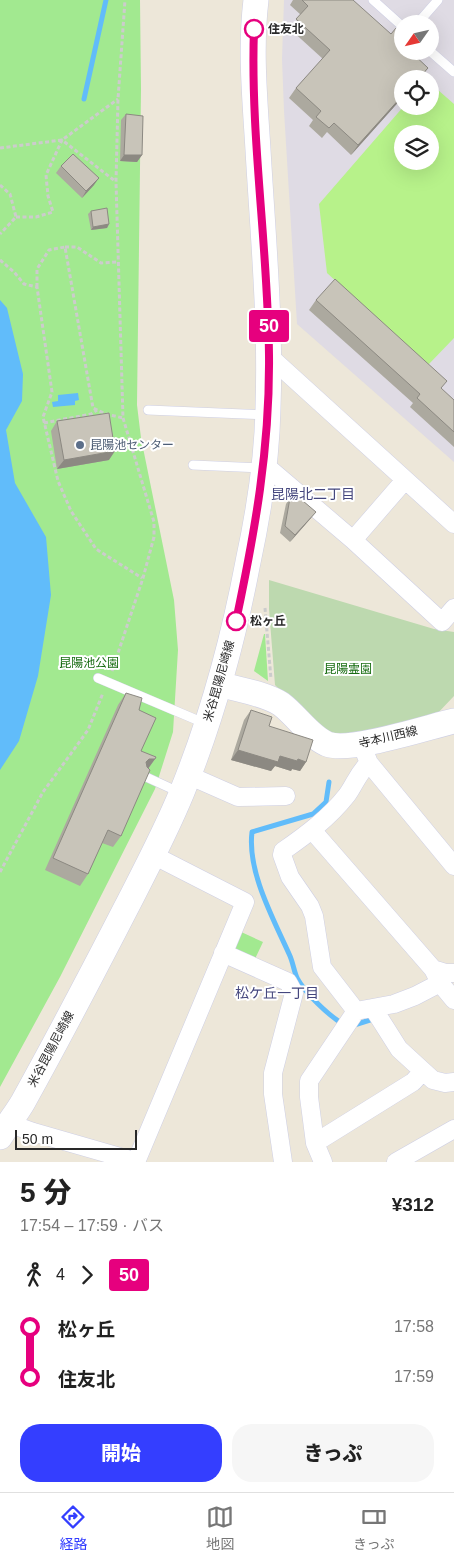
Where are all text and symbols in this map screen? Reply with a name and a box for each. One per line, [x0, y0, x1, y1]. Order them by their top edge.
north arrow [394, 15, 439, 60]
map controls [394, 15, 439, 170]
marker: 住友北 [244, 19, 264, 39]
place label: 住友北 [268, 22, 304, 36]
button: locate [394, 70, 439, 115]
button: layers [394, 125, 439, 170]
line badge: 50 [246, 310, 292, 342]
text: 50 [259, 316, 279, 336]
place label: 昆陽池センター [90, 438, 174, 452]
marker: 昆陽池センター [74, 439, 86, 451]
district label: 昆陽北二丁目 [271, 486, 355, 502]
marker: 松ヶ丘 [226, 611, 246, 631]
place label: 松ヶ丘 [250, 614, 286, 628]
street label: 米谷昆陽尼崎線 [201, 639, 237, 723]
park label: 昆陽池公園 [59, 656, 119, 670]
park label: 昆陽霊園 [324, 662, 372, 676]
street label: 寺本川西線 [357, 723, 419, 751]
district label: 松ケ丘一丁目 [235, 985, 319, 1001]
street label: 米谷昆陽尼崎線 [25, 1009, 77, 1089]
scale bar [15, 1127, 138, 1150]
text: 50 m [22, 1131, 53, 1147]
text: 5 分 [20, 1177, 71, 1208]
text: ¥312 [392, 1194, 434, 1215]
text: 17:54 – 17:59 · バス [20, 1217, 164, 1234]
icon: walk [20, 1261, 48, 1289]
icon: forward [73, 1261, 101, 1289]
text: 50 [119, 1265, 139, 1285]
text: 4 [56, 1266, 65, 1283]
text: 17:58 [394, 1318, 434, 1335]
text: 松ヶ丘 [58, 1319, 115, 1340]
text: 17:59 [394, 1368, 434, 1385]
text: 住友北 [58, 1369, 115, 1390]
button: 開始 [20, 1424, 222, 1482]
button: きっぷ [232, 1424, 434, 1482]
tab: 経路 [59, 1503, 87, 1553]
tab: 地図 [206, 1503, 234, 1553]
tab: きっぷ [353, 1503, 395, 1553]

